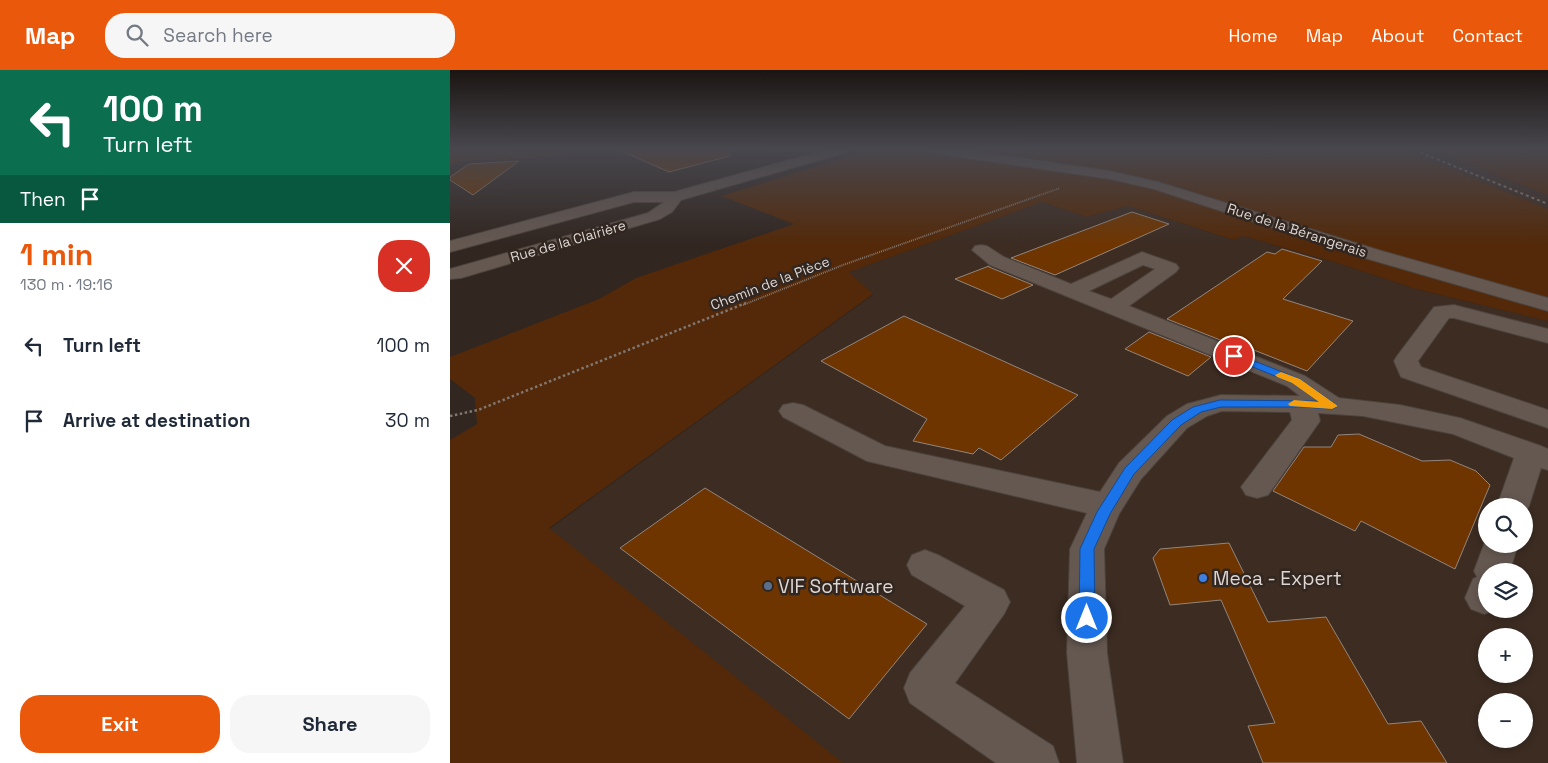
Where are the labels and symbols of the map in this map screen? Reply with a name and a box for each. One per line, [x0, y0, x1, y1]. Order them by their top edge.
street label: Rue de la Bérangerais [1225, 199, 1369, 261]
street label: Rue de la Clairière [508, 216, 628, 266]
street label: Chemin de la Pièce [708, 252, 832, 314]
pin [1213, 335, 1255, 377]
place label: Meca - Expert [1213, 566, 1342, 591]
marker: Meca - Expert [1197, 572, 1209, 584]
place label: VIF Software [778, 574, 893, 599]
marker: VIF Software [762, 580, 774, 592]
position arrow [1060, 591, 1112, 643]

